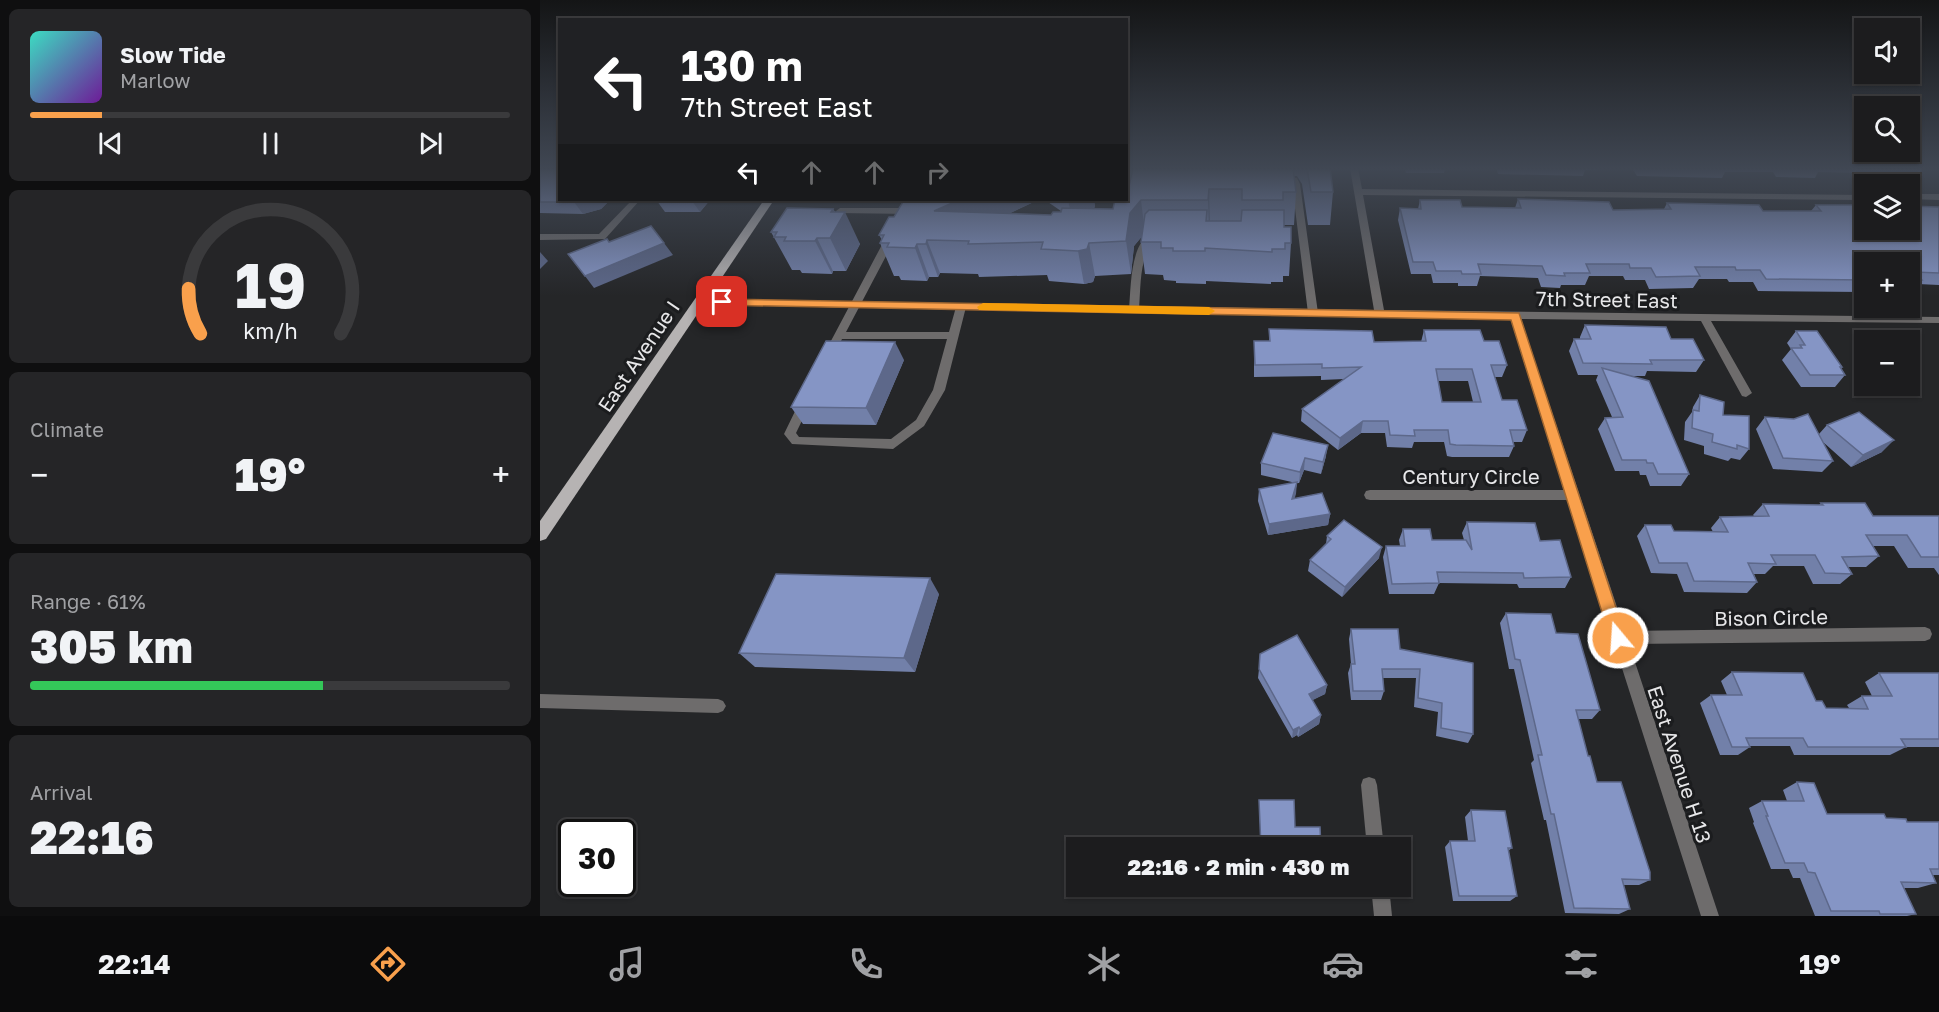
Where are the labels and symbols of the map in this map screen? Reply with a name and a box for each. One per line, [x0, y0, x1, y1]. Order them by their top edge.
pin [696, 276, 747, 327]
street label: 7th Street East [1536, 286, 1678, 312]
street label: East Avenue I [592, 296, 684, 416]
street label: Century Circle [1402, 464, 1540, 488]
street label: Bison Circle [1714, 604, 1828, 630]
position arrow [1586, 606, 1650, 670]
street label: East Avenue H 13 [1643, 682, 1717, 846]
speed limit sign: 30 [558, 819, 636, 897]

